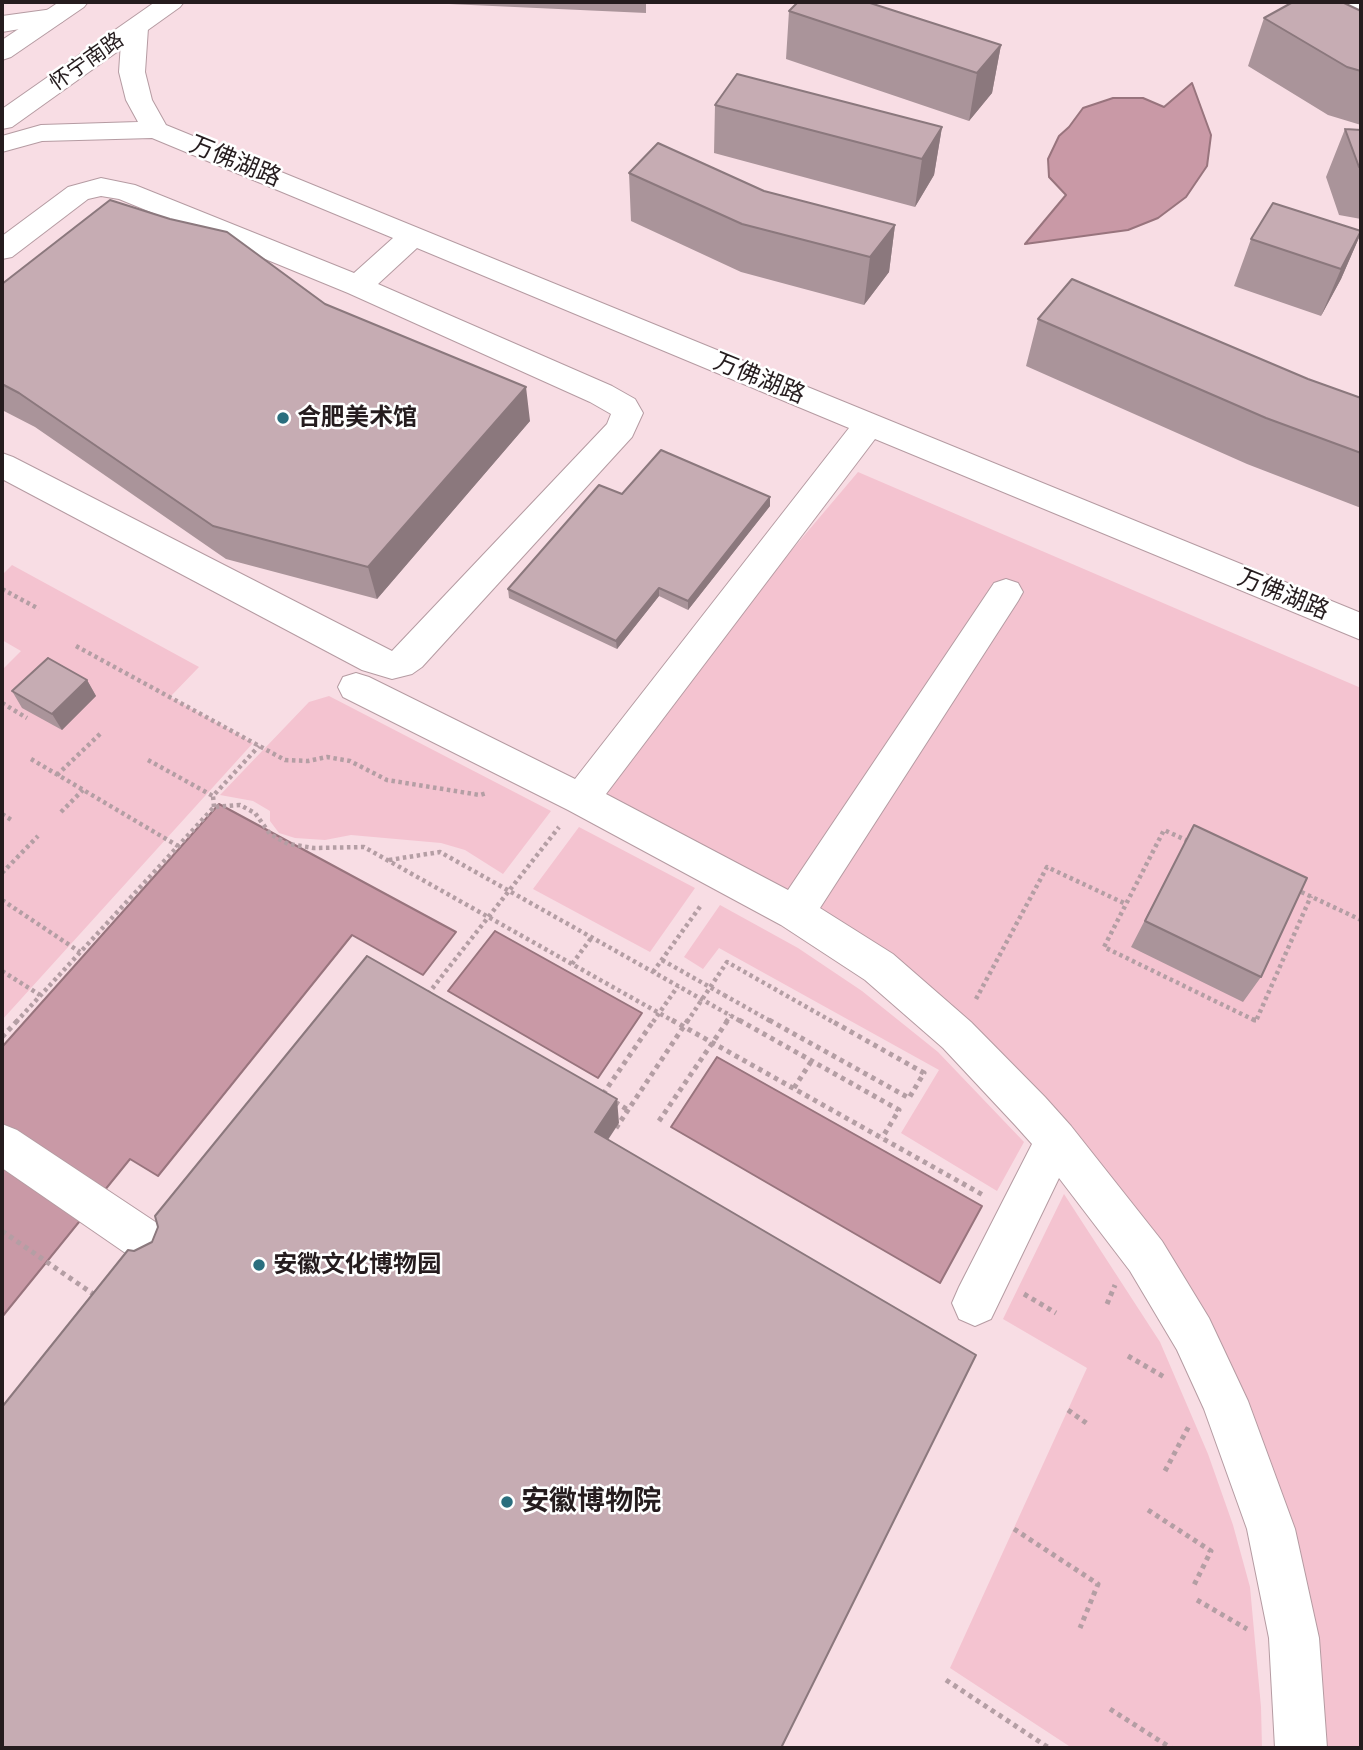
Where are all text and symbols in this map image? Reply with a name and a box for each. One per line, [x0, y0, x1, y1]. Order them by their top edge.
street label: 怀宁南路 [45, 28, 129, 96]
street label: 万佛湖路 [185, 131, 285, 193]
street label: 万佛湖路 [709, 348, 809, 410]
place label: 合肥美术馆 [297, 404, 417, 432]
marker: 合肥美术馆 [275, 410, 291, 426]
street label: 万佛湖路 [1233, 564, 1333, 626]
place label: 安徽文化博物园 [273, 1251, 441, 1279]
marker: 安徽文化博物园 [251, 1257, 267, 1273]
place label: 安徽博物院 [521, 1485, 661, 1519]
marker: 安徽博物院 [499, 1494, 515, 1510]

